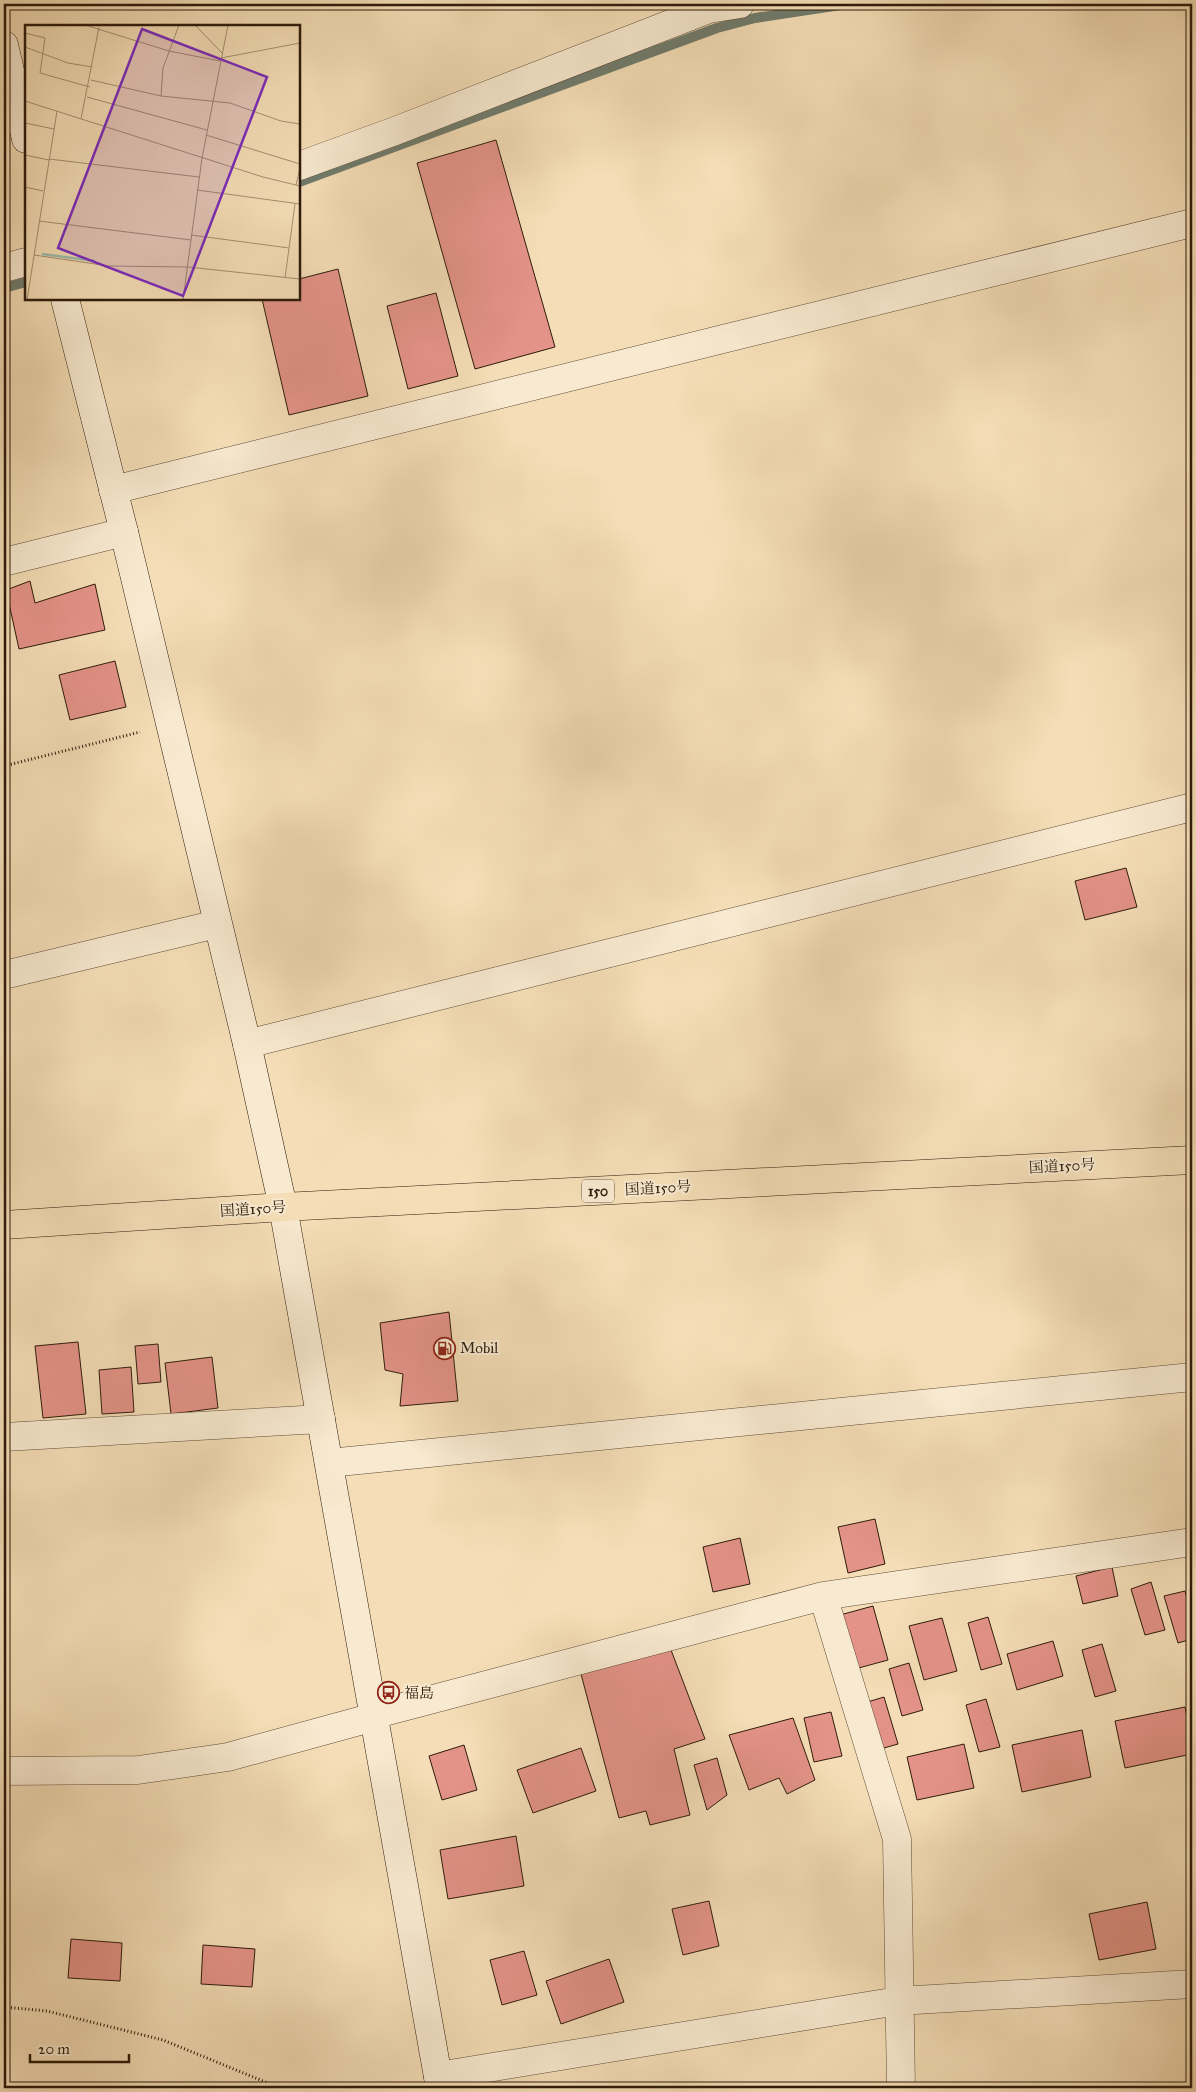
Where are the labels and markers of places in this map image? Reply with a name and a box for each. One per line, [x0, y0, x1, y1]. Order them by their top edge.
fuel station icon: Mobil [432, 1336, 456, 1360]
place label: Mobil [460, 1339, 499, 1357]
bus stop icon: 福島 [376, 1681, 400, 1705]
place label: 福島 [404, 1684, 434, 1702]

